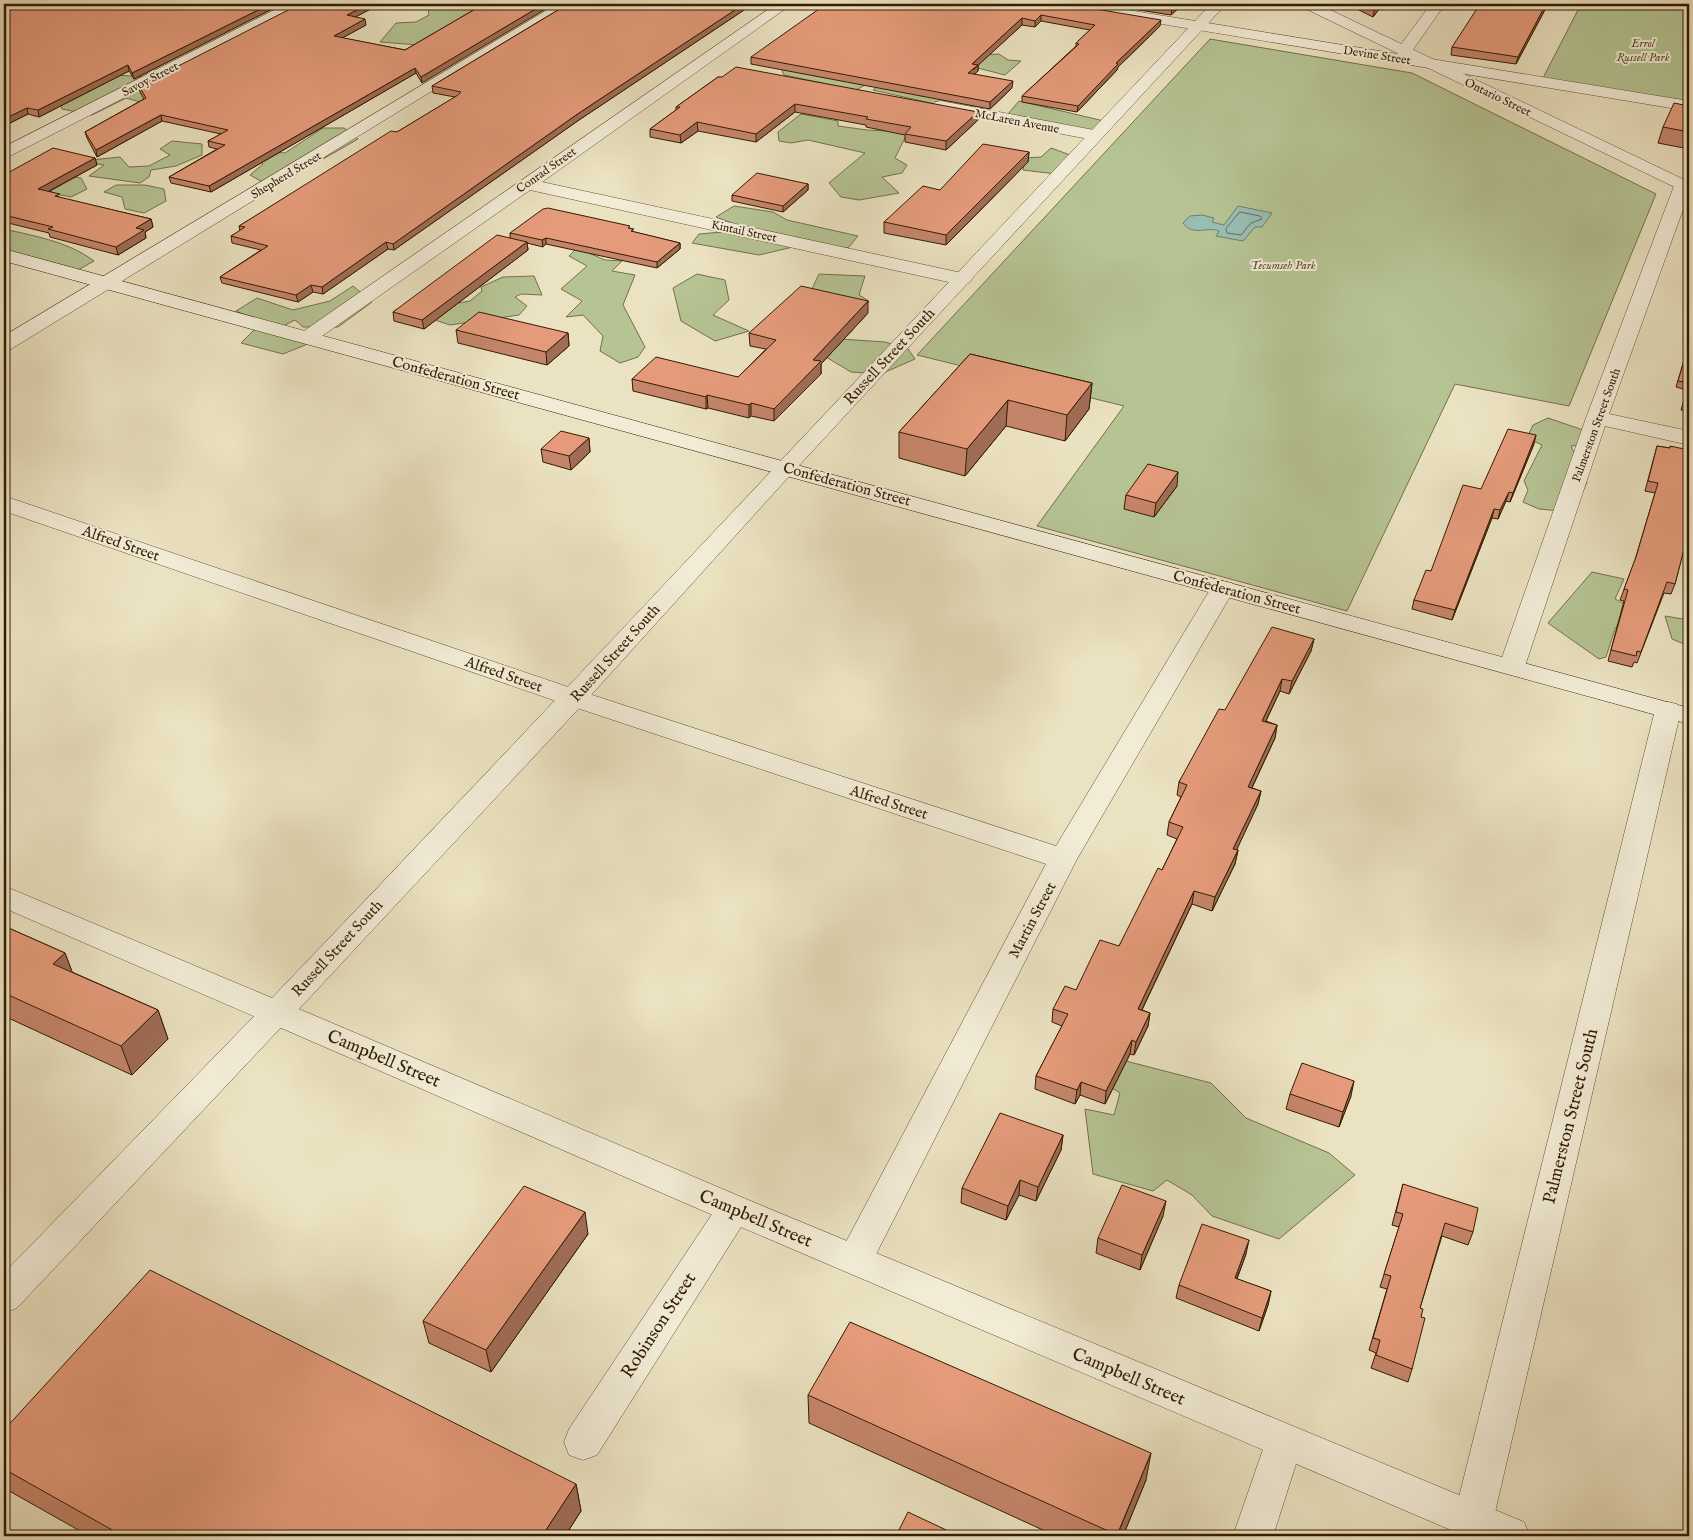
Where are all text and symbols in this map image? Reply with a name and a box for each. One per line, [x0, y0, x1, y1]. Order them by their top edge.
park label: Errol Russell Park [1616, 36, 1670, 65]
street label: Devine Street [1342, 43, 1412, 68]
street label: Savoy Street [120, 59, 181, 100]
street label: Ontario Street [1462, 75, 1533, 120]
street label: McLaren Avenue [973, 106, 1061, 137]
street label: Conrad Street [513, 144, 579, 197]
street label: Shepherd Street [248, 149, 325, 203]
street label: Kintail Street [710, 217, 778, 246]
park label: Tecumseh Park [1250, 258, 1316, 273]
street label: Russell Street South [840, 304, 939, 409]
street label: Confederation Street [390, 352, 522, 405]
street label: Palmerston Street South [1569, 366, 1624, 484]
street label: Confederation Street [781, 458, 913, 511]
street label: Alfred Street [79, 521, 162, 566]
street label: Confederation Street [1171, 566, 1303, 619]
street label: Russell Street South [566, 600, 664, 706]
street label: Alfred Street [462, 652, 545, 697]
street label: Alfred Street [847, 781, 930, 824]
street label: Martin Street [1004, 879, 1060, 962]
street label: Russell Street South [288, 896, 387, 1001]
street label: Campbell Street [323, 1025, 443, 1094]
street label: Palmerston Street South [1539, 1026, 1604, 1206]
street label: Campbell Street [695, 1185, 815, 1254]
street label: Robinson Street [617, 1269, 702, 1383]
street label: Campbell Street [1068, 1343, 1188, 1412]

